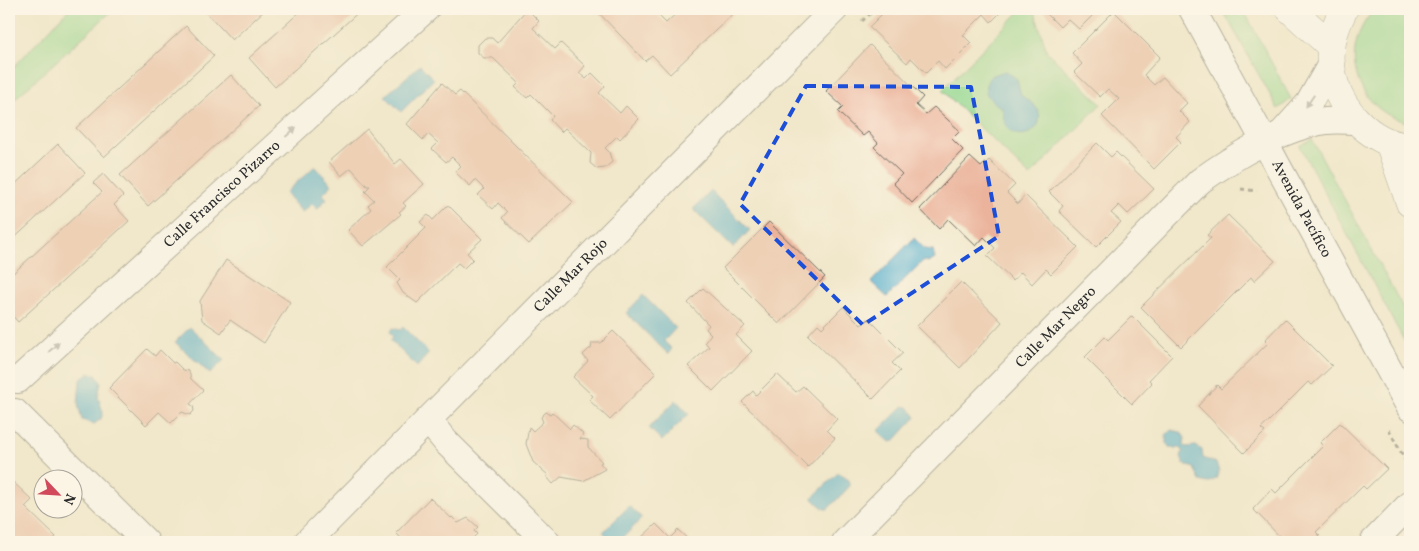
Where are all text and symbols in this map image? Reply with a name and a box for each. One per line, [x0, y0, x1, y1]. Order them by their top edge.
one-way arrow [1305, 94, 1315, 107]
one-way arrow [284, 126, 296, 138]
street label: Calle Francisco Pizarro [159, 136, 285, 253]
street label: Avenida Pacífico [1266, 156, 1337, 262]
street label: Calle Mar Rojo [529, 234, 613, 318]
street label: Calle Mar Negro [1011, 282, 1101, 373]
one-way arrow [48, 341, 60, 353]
north arrow [32, 468, 82, 518]
text: N [58, 490, 79, 507]

